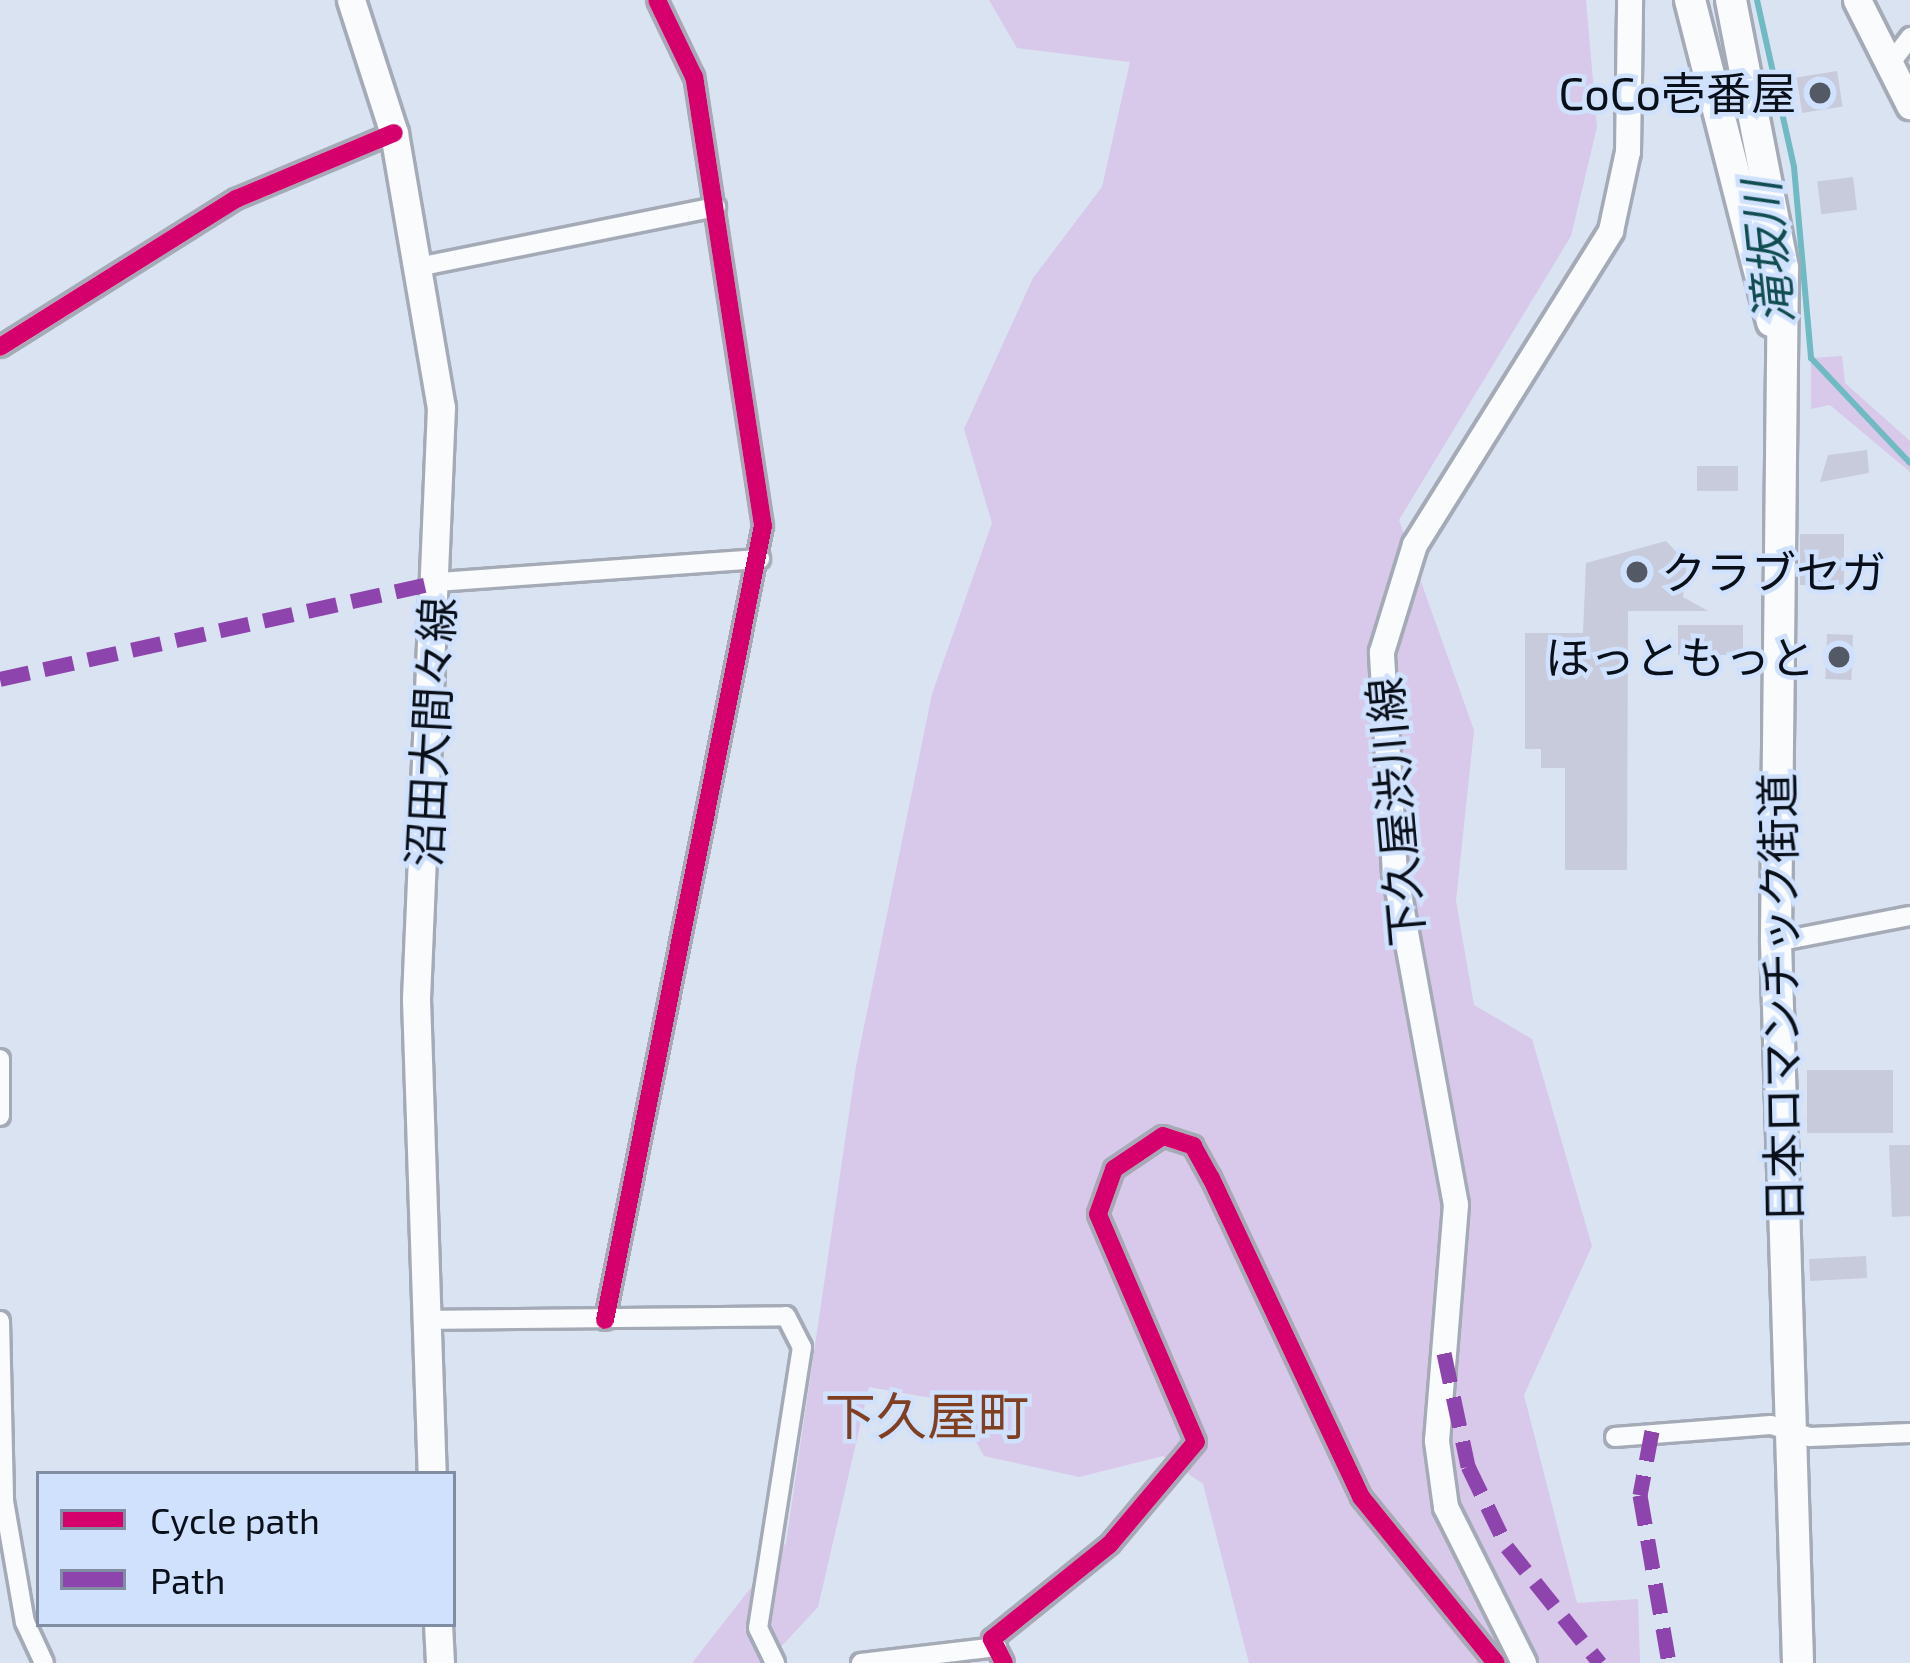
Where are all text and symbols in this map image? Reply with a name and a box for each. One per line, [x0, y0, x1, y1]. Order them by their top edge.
place label: CoCo壱番屋 [1559, 66, 1796, 120]
marker: CoCo壱番屋 [1807, 80, 1833, 106]
water label: 滝坂川 [1731, 178, 1803, 328]
place label: クラブセガ [1661, 545, 1886, 599]
marker: クラブセガ [1624, 559, 1650, 585]
street label: 沼田大間々線 [396, 596, 464, 868]
place label: ほっともっと [1545, 630, 1815, 684]
marker: ほっともっと [1826, 644, 1852, 670]
street label: 下久屋渋川線 [1356, 675, 1434, 949]
street label: 日本ロマンチック街道 [1749, 773, 1811, 1223]
district label: 下久屋町 [825, 1384, 1029, 1446]
legend [36, 1471, 456, 1627]
text: Cycle path [150, 1498, 320, 1541]
text: Path [150, 1558, 226, 1601]

